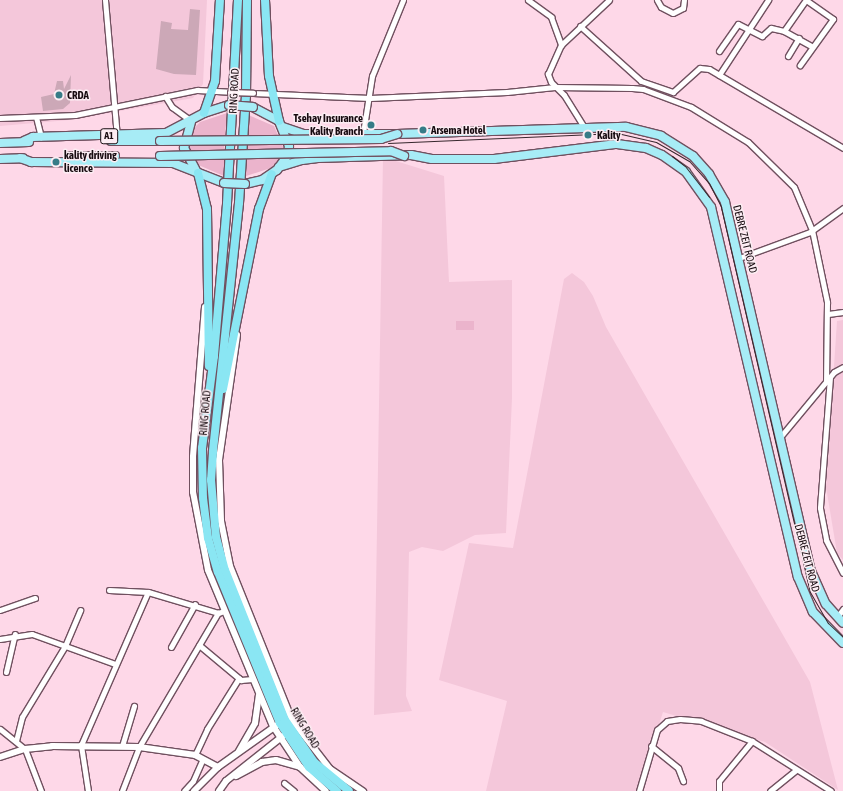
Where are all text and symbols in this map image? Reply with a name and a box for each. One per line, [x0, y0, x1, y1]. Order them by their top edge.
street label: RING ROAD [226, 68, 242, 114]
place label: CRDA [67, 88, 89, 102]
marker: CRDA [54, 90, 64, 100]
place label: Tsehay Insurance Kality Branch [294, 112, 363, 138]
marker: Tsehay Insurance Kality Branch [366, 120, 376, 130]
place label: Arsema Hotel [431, 123, 486, 137]
marker: Arsema Hotel [418, 125, 428, 135]
road number: A1 [100, 128, 118, 144]
place label: Kality [597, 128, 620, 142]
marker: Kality [582, 129, 594, 141]
place label: kality driving licence [64, 149, 117, 175]
marker: kality driving licence [51, 157, 61, 167]
street label: DEBRE ZEIT ROAD [730, 203, 760, 275]
street label: RING ROAD [196, 390, 214, 436]
street label: DEBRE ZEIT ROAD [792, 523, 822, 593]
street label: RING ROAD [288, 705, 322, 751]

